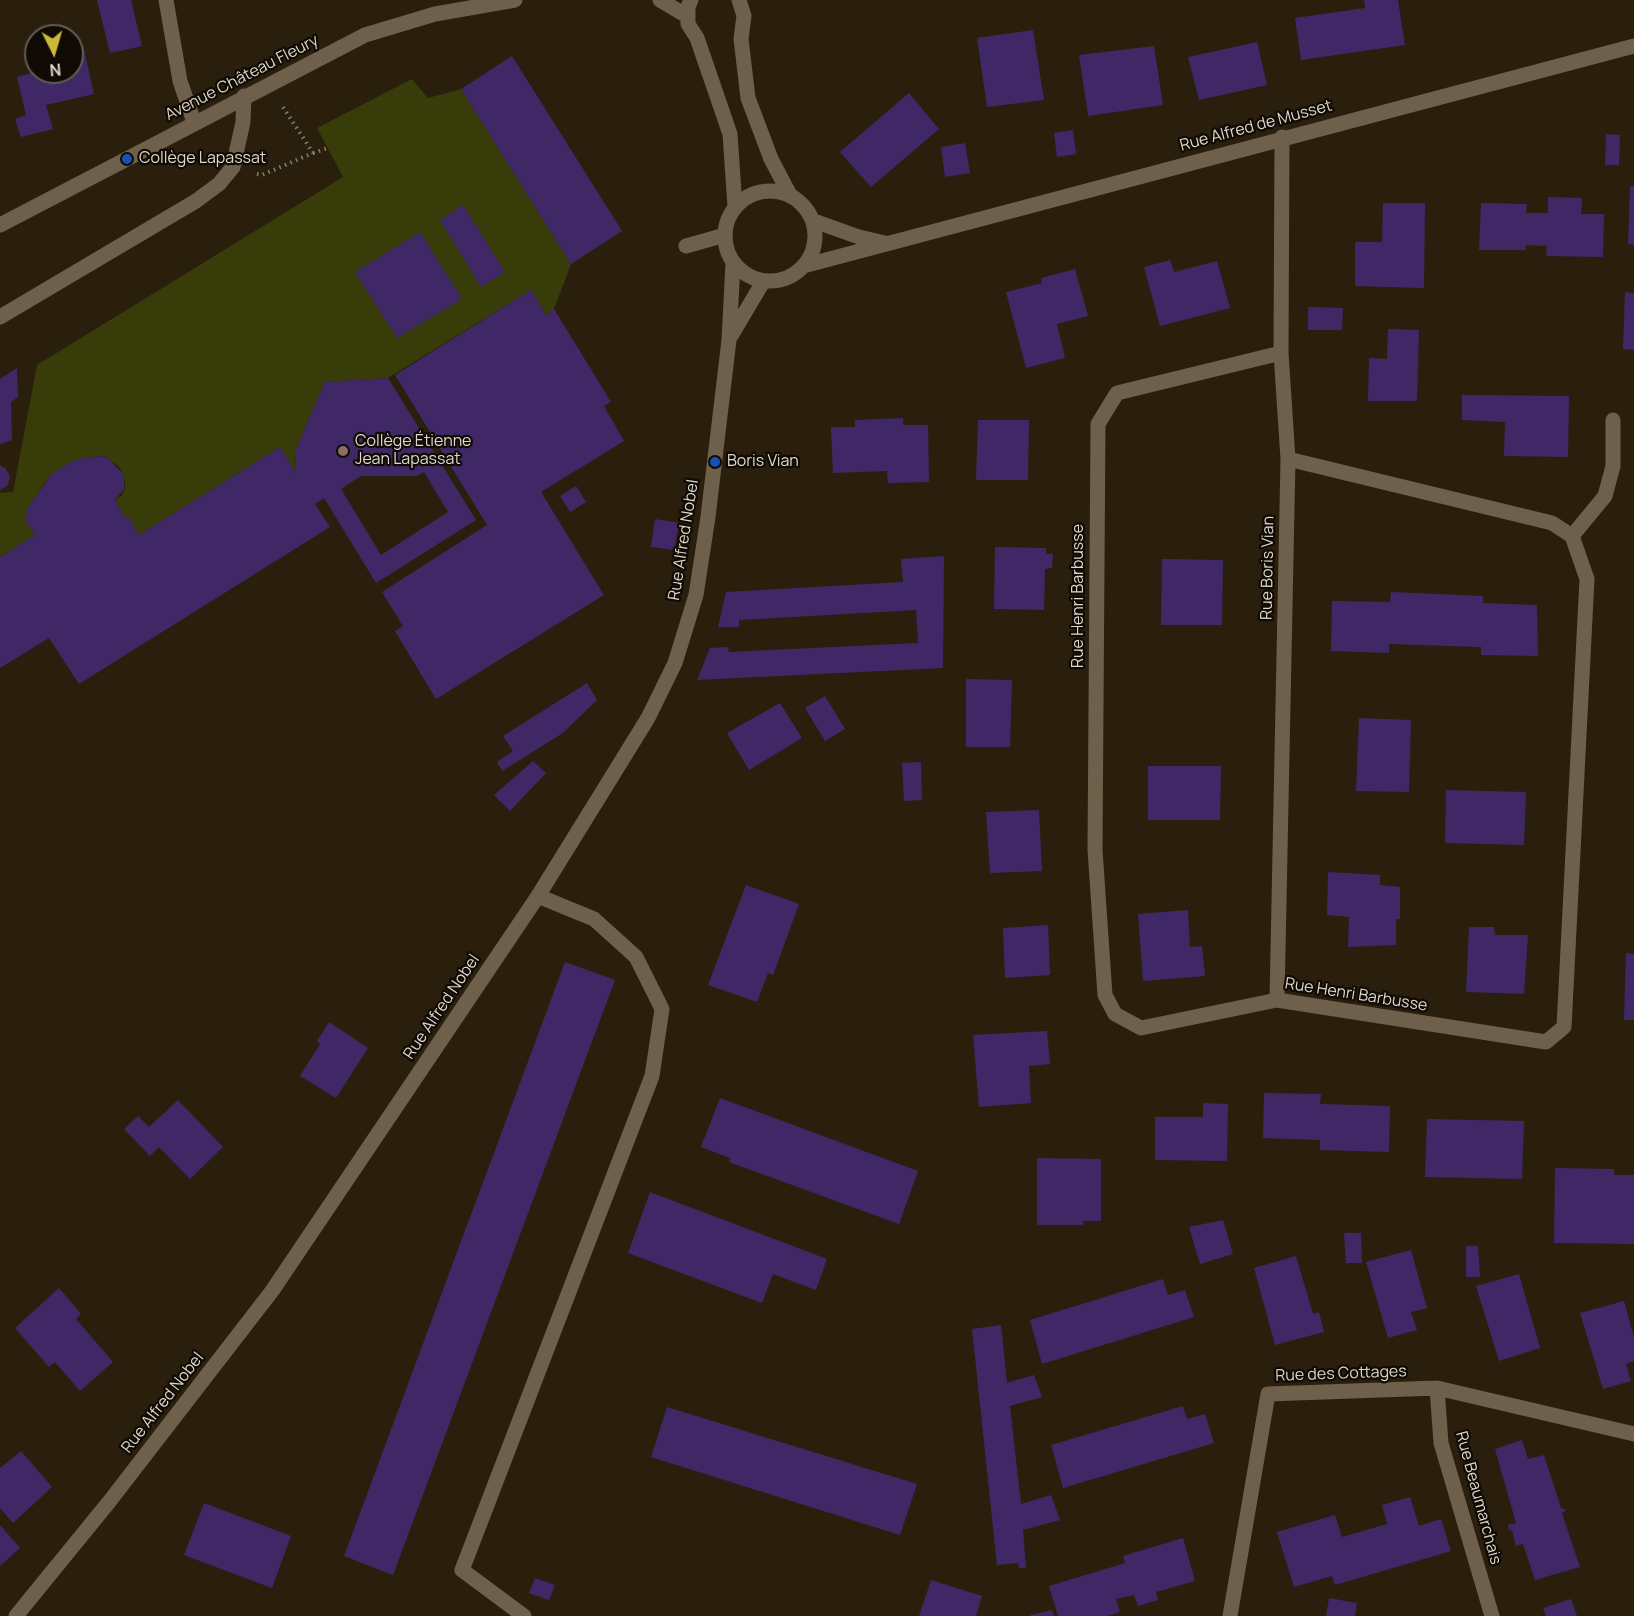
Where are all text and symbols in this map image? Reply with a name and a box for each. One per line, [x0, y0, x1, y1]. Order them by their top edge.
north arrow [24, 24, 84, 84]
street label: Avenue Château Fleury [162, 31, 322, 125]
text: N [49, 58, 62, 81]
street label: Rue Alfred de Musset [1178, 96, 1334, 156]
place label: Collège Lapassat [139, 149, 266, 169]
marker: Collège Lapassat [120, 152, 134, 166]
place label: Collège Étienne Jean Lapassat [355, 432, 471, 470]
marker: Collège Étienne Jean Lapassat [336, 444, 350, 458]
place label: Boris Vian [727, 452, 799, 472]
marker: Boris Vian [708, 455, 722, 469]
street label: Rue Alfred Nobel [665, 478, 703, 602]
street label: Rue Boris Vian [1257, 516, 1279, 620]
street label: Rue Henri Barbusse [1069, 524, 1089, 668]
street label: Rue Alfred Nobel [400, 951, 484, 1063]
street label: Rue Henri Barbusse [1283, 974, 1429, 1016]
street label: Rue Alfred Nobel [118, 1349, 208, 1457]
street label: Rue des Cottages [1275, 1362, 1407, 1386]
street label: Rue Beaumarchais [1451, 1429, 1505, 1567]

